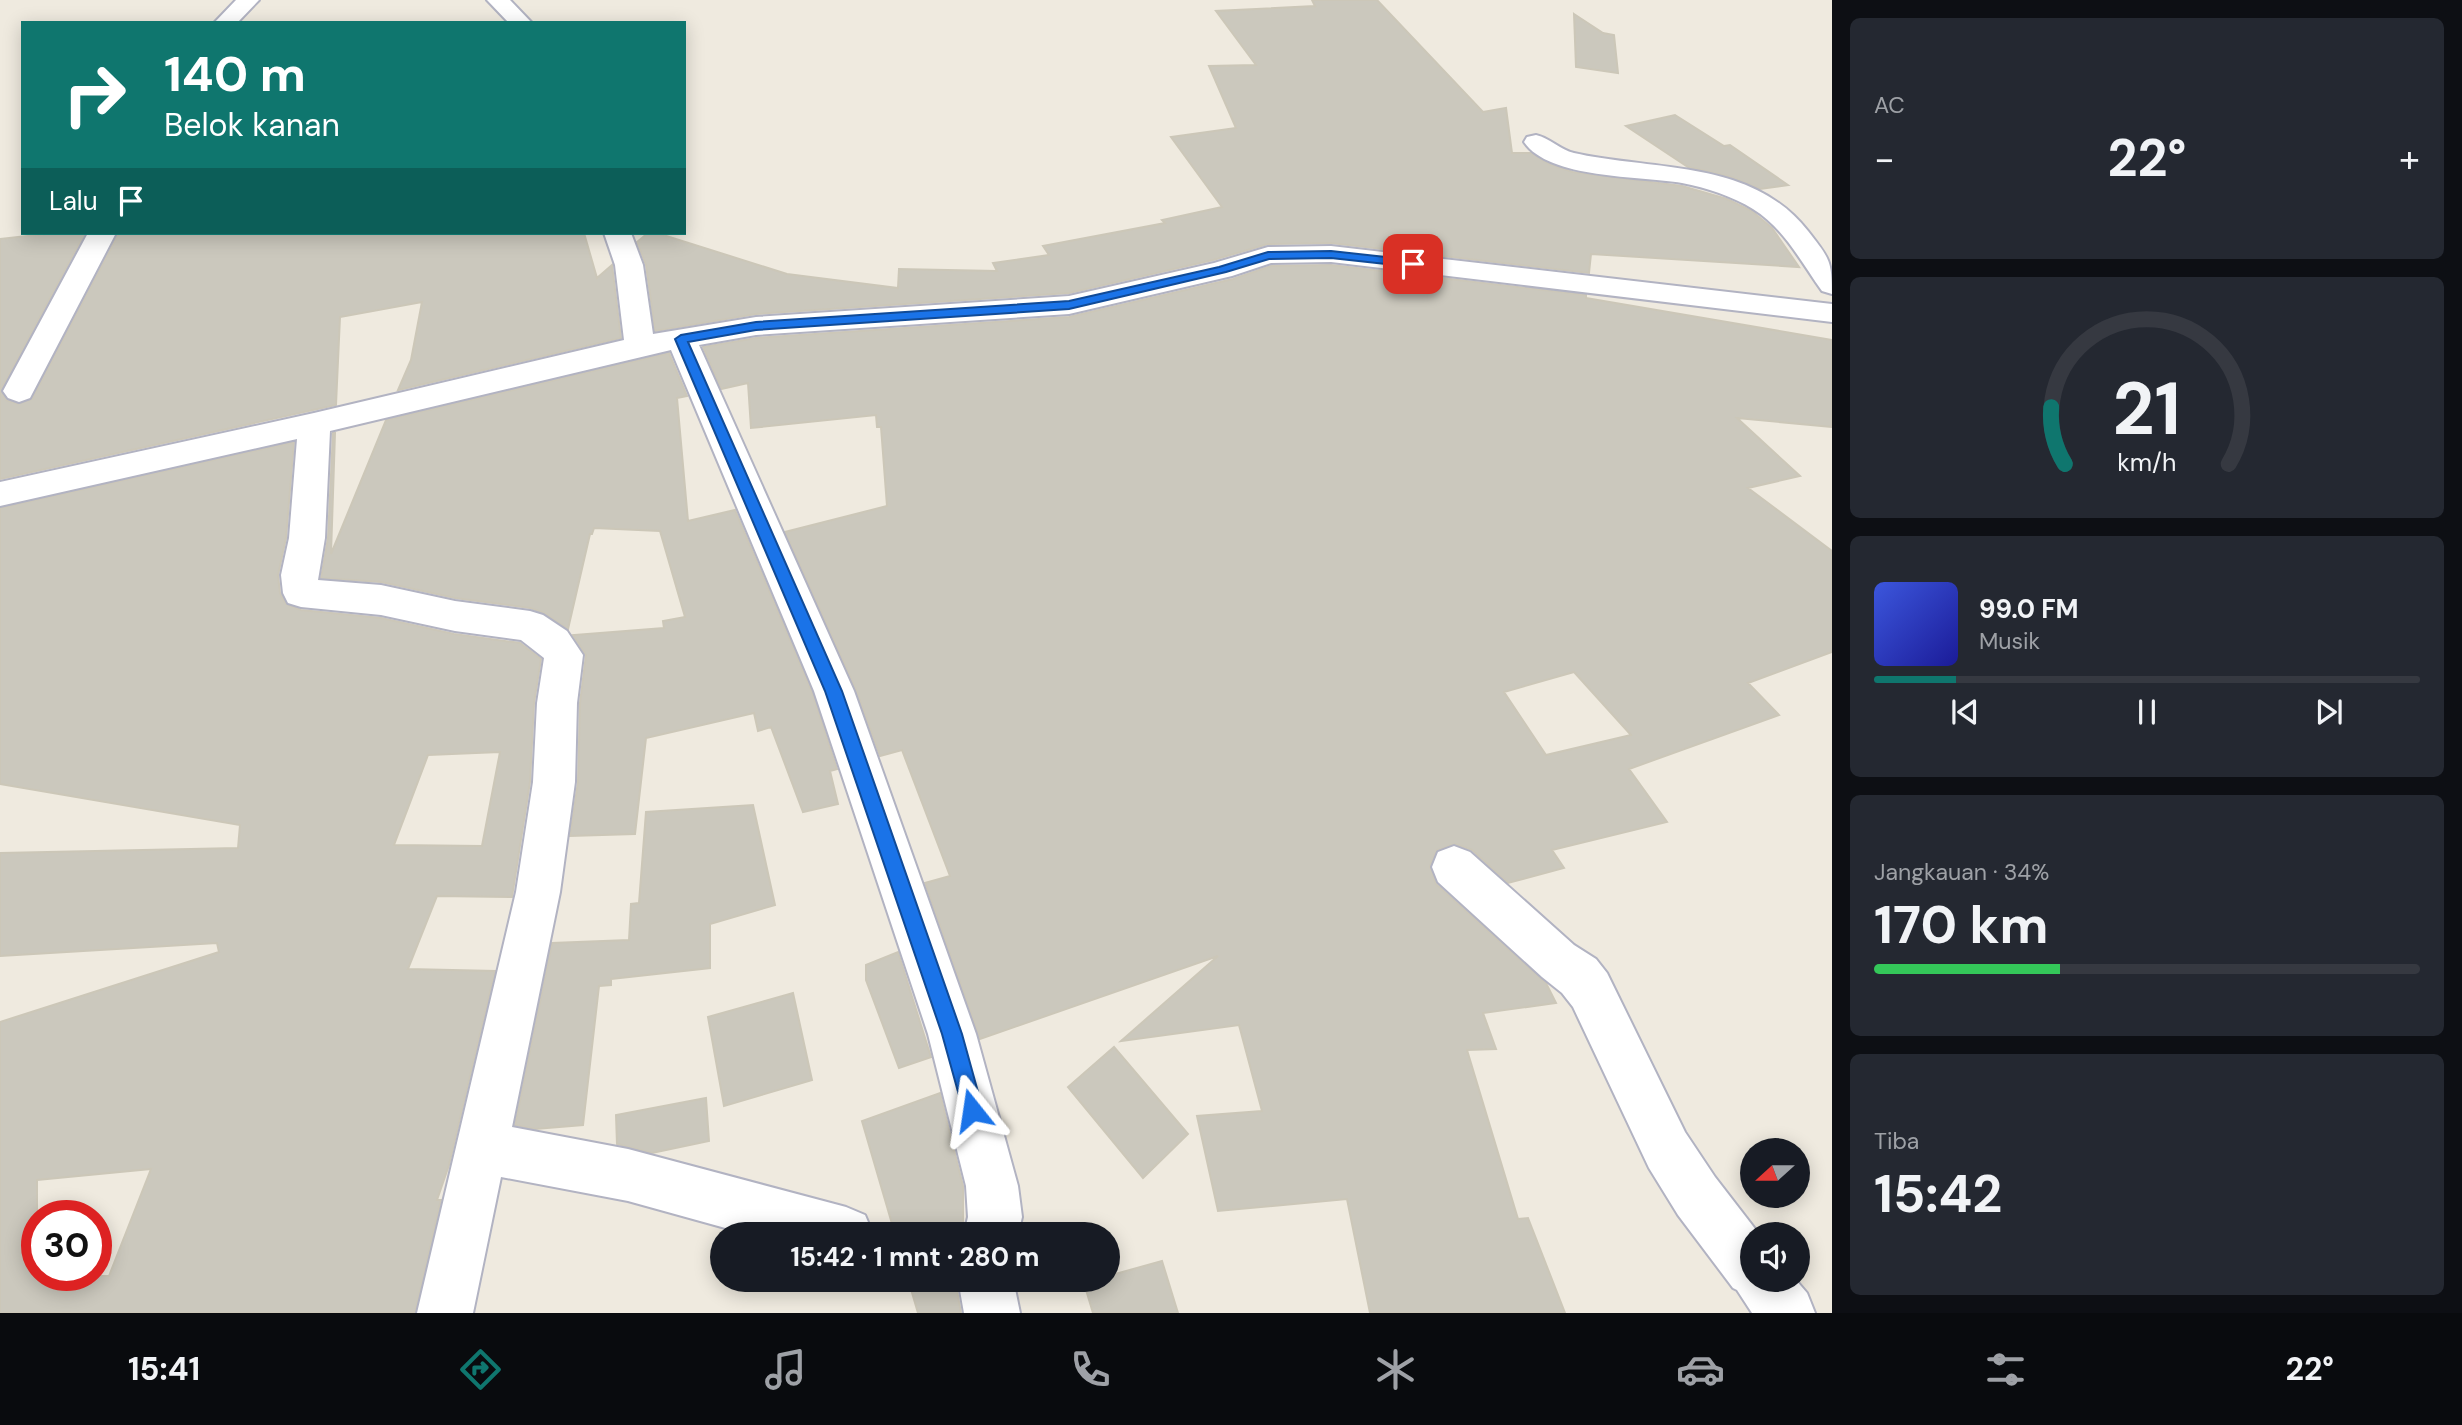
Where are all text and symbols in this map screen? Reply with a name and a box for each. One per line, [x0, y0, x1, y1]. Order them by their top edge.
text: 140 m [164, 42, 306, 106]
icon: right [49, 49, 140, 140]
text: AC [1874, 90, 1905, 120]
text: Belok kanan [164, 104, 340, 146]
text: 22° [2108, 124, 2186, 192]
text: − [1874, 134, 1895, 184]
text: + [2399, 134, 2420, 184]
icon: arrive [112, 182, 150, 220]
text: Lalu [49, 184, 98, 218]
pin [1383, 234, 1443, 294]
icon: arrive [1394, 245, 1432, 283]
text: 21 [2113, 362, 2181, 457]
text: km/h [2117, 445, 2177, 478]
text: 99.0 FM [1979, 592, 2079, 626]
text: Musik [1979, 626, 2040, 656]
icon: previous [1946, 693, 1984, 731]
icon: pause [2128, 693, 2166, 731]
icon: next [2310, 693, 2348, 731]
text: Jangkauan · 34% [1874, 857, 2049, 887]
text: 170 km [1874, 891, 2048, 959]
position arrow [935, 1073, 1009, 1147]
text: Tiba [1874, 1126, 1919, 1156]
north arrow [1740, 1138, 1810, 1208]
map controls [1740, 1138, 1810, 1292]
text: 15:42 [1874, 1160, 2002, 1228]
speed limit sign: 30 [21, 1200, 112, 1291]
button: sound [1740, 1222, 1810, 1292]
text: 15:42 · 1 mnt · 280 m [790, 1240, 1040, 1274]
icon: directions [456, 1345, 505, 1394]
icon: music [761, 1345, 810, 1394]
icon: phone [1066, 1345, 1115, 1394]
icon: climate [1371, 1345, 1420, 1394]
icon: car [1676, 1345, 1725, 1394]
icon: filters [1981, 1345, 2030, 1394]
text: 15:41 [128, 1348, 200, 1390]
text: 22° [2285, 1348, 2334, 1390]

